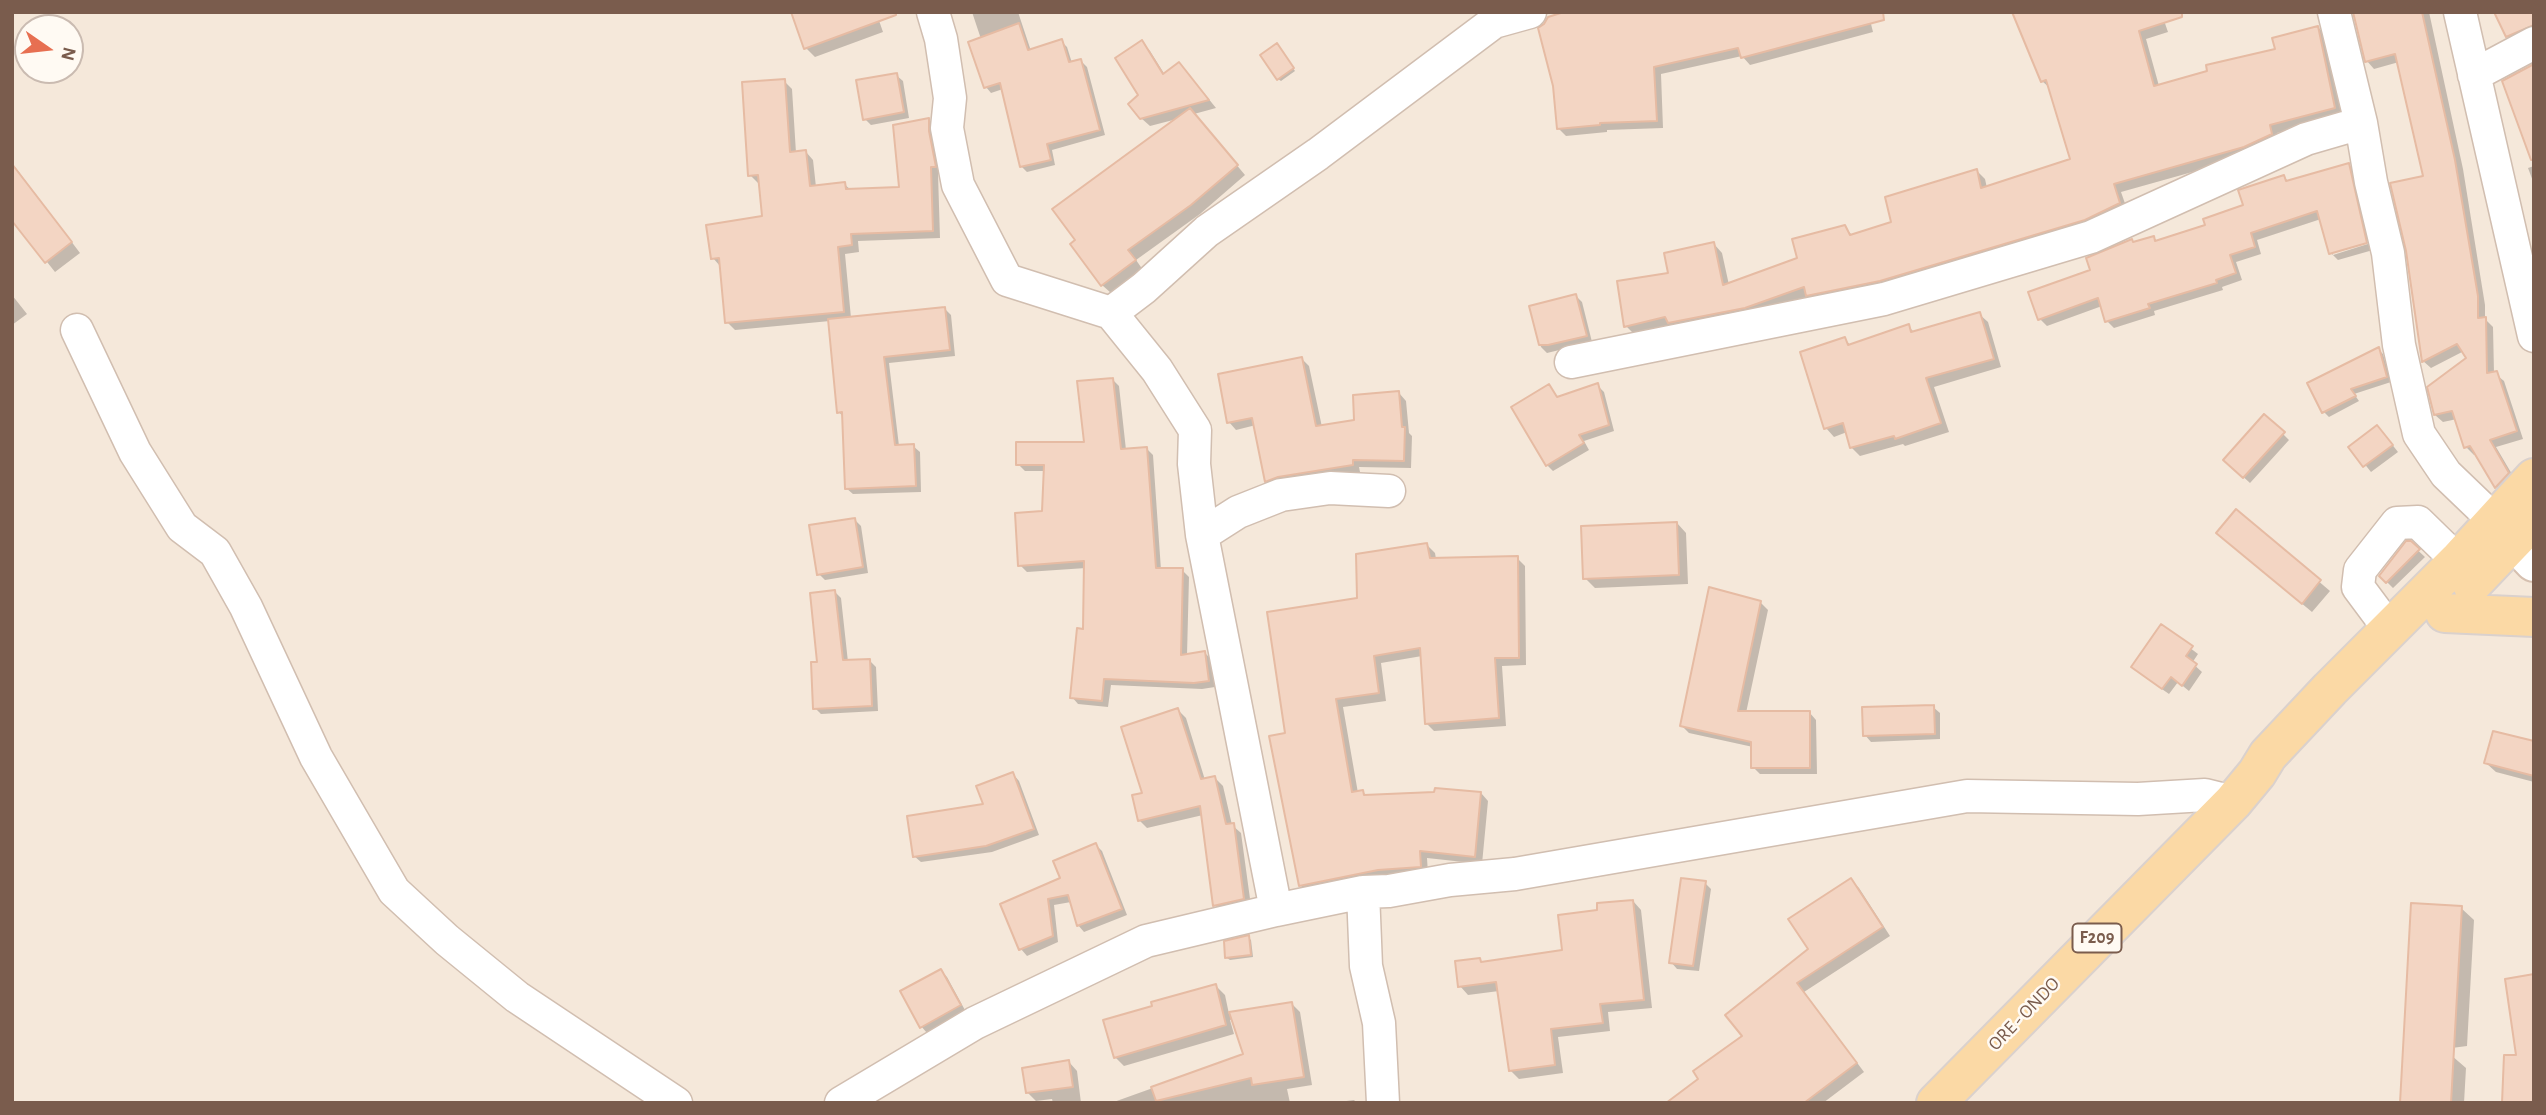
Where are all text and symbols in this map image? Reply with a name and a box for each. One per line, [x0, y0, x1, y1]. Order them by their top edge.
north arrow [14, 14, 84, 84]
text: N [57, 45, 79, 62]
road number: F209 [2072, 923, 2122, 953]
street label: ORE - ONDO [1983, 973, 2065, 1055]

